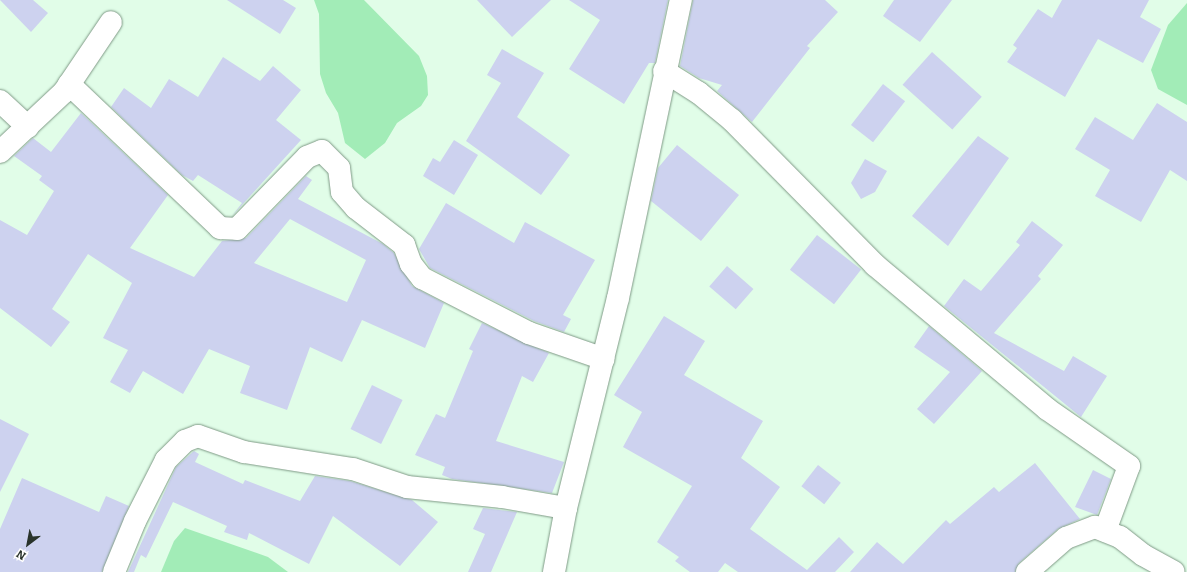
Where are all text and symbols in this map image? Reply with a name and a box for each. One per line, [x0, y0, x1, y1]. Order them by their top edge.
north arrow [8, 524, 48, 564]
text: N [14, 547, 28, 562]

